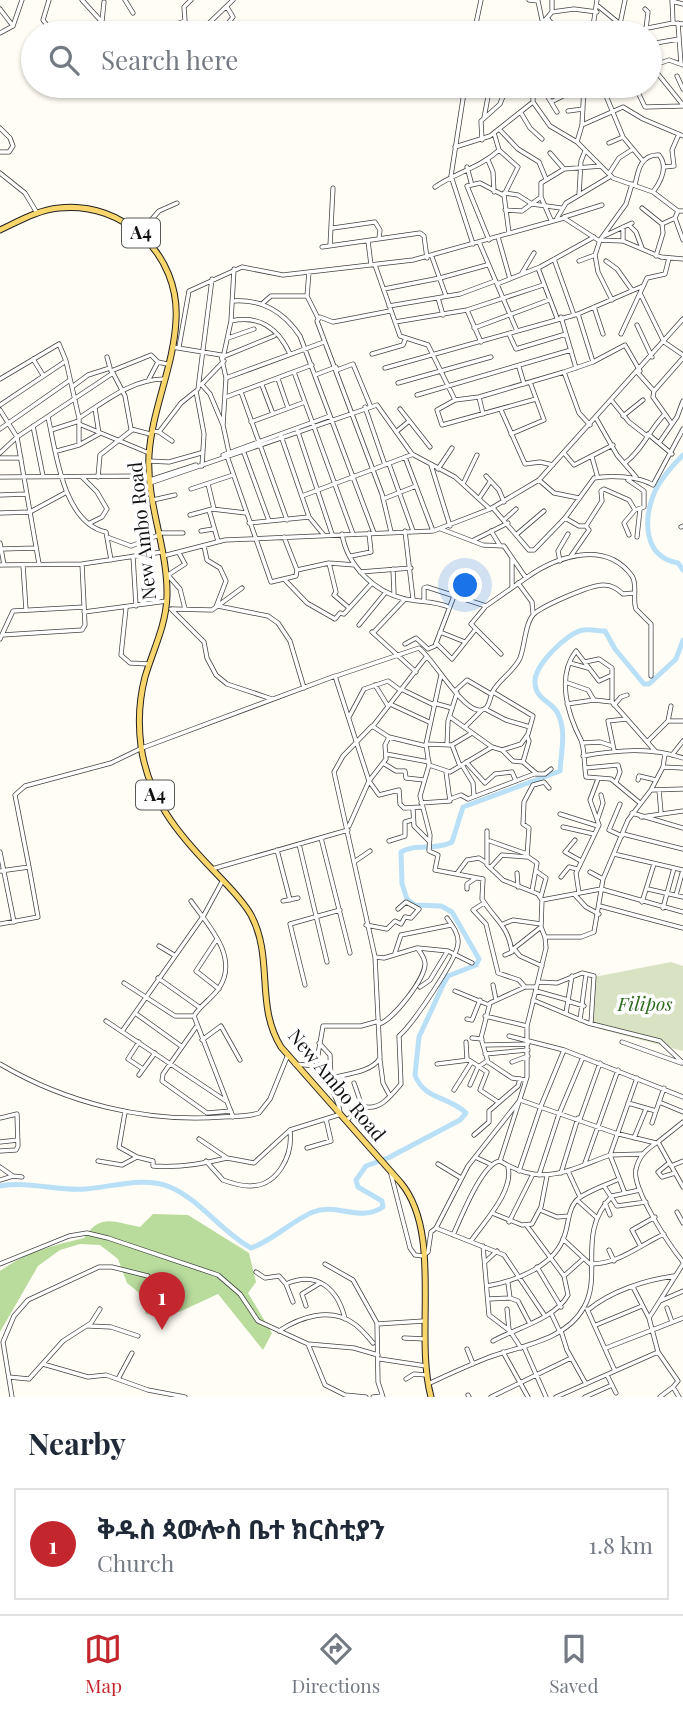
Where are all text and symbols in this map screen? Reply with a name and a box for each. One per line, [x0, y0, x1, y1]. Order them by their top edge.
search box [21, 21, 662, 98]
icon: search [45, 41, 83, 79]
text: Search here [101, 42, 238, 77]
road number: A4 [122, 218, 160, 247]
street label: New Ambo Road [121, 461, 161, 601]
your location [448, 568, 482, 602]
road number: A4 [136, 780, 174, 810]
park label: Filipos [617, 990, 672, 1016]
street label: New Ambo Road [283, 1023, 392, 1146]
pin: 1 [139, 1272, 185, 1330]
text: Nearby [28, 1423, 126, 1463]
text: ቅዱስ ጳውሎስ ቤተ ክርስቲያን [97, 1511, 385, 1546]
text: 1 [49, 1529, 57, 1560]
text: 1.8 km [589, 1529, 653, 1560]
text: Church [97, 1547, 174, 1578]
tab: Map [84, 1630, 122, 1698]
tab: Directions [291, 1630, 380, 1698]
tab: Saved [549, 1630, 599, 1698]

